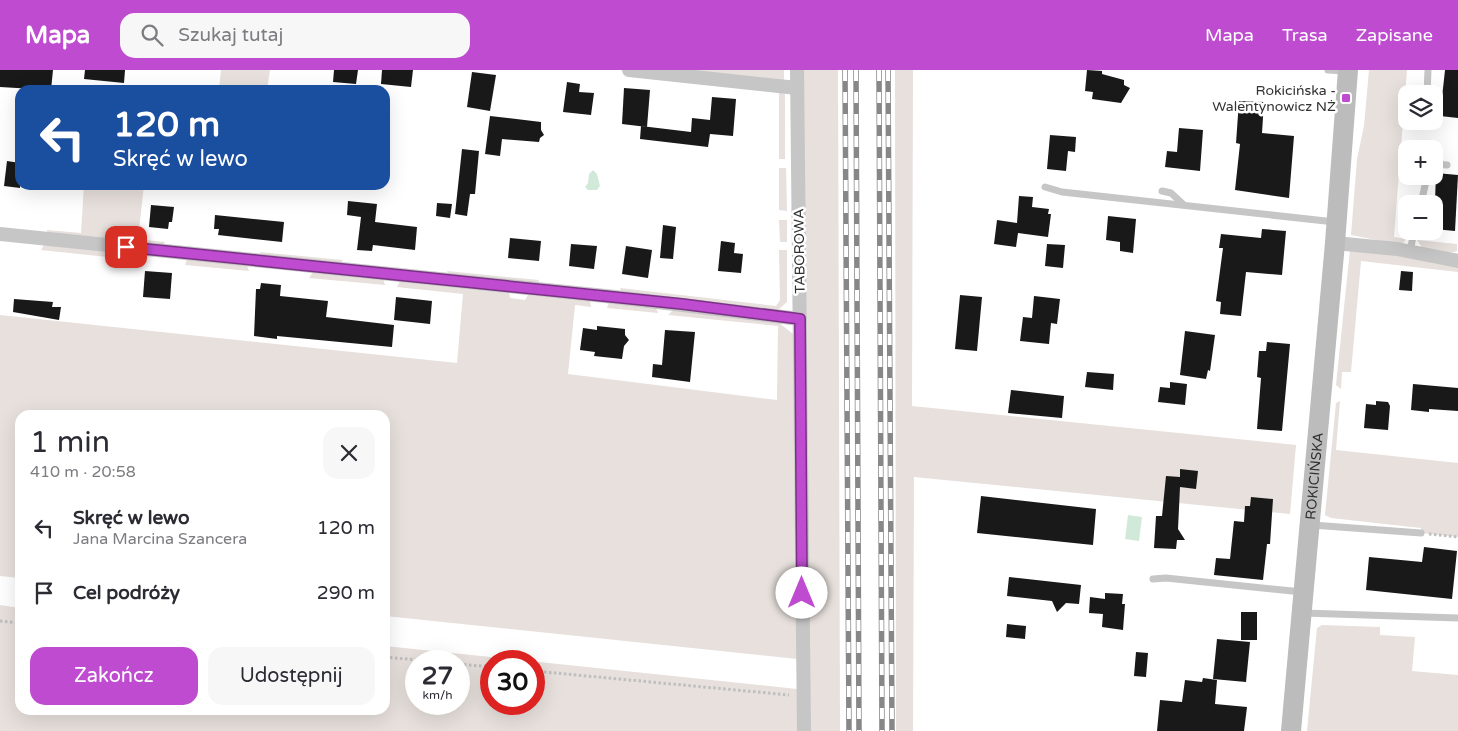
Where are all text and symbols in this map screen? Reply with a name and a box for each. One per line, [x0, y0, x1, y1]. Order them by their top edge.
search box [120, 13, 470, 58]
text: Mapa [25, 21, 90, 50]
icon: search [138, 21, 166, 49]
text: Szukaj tutaj [178, 24, 283, 46]
text: Mapa [1205, 24, 1254, 46]
text: Trasa [1282, 24, 1328, 46]
text: Zapisane [1356, 24, 1433, 46]
place label: Rokicińska - Walentynowicz NŻ [1212, 82, 1336, 115]
map controls [1398, 85, 1443, 240]
button: layers [1398, 85, 1443, 130]
marker: Rokicińska - Walentynowicz NŻ [1340, 92, 1352, 104]
text: 120 m [113, 104, 220, 146]
icon: left [30, 105, 95, 170]
button: + [1398, 140, 1443, 185]
text: Skręć w lewo [113, 146, 248, 172]
button: − [1398, 195, 1443, 240]
street label: TABOROWA [790, 208, 809, 294]
pin [105, 226, 147, 268]
icon: arrive [112, 233, 140, 261]
text: 1 min [30, 424, 110, 461]
button: close [323, 427, 375, 479]
street label: ROKICIŃSKA [1302, 432, 1327, 521]
text: 410 m · 20:58 [30, 462, 136, 482]
text: Skręć w lewo [73, 507, 190, 529]
icon: left [30, 514, 58, 542]
text: 120 m [317, 517, 375, 539]
text: Jana Marcina Szancera [73, 529, 247, 549]
position arrow [775, 566, 827, 618]
icon: arrive [30, 579, 58, 607]
text: Cel podróży [73, 582, 180, 604]
text: 290 m [317, 582, 375, 604]
button: Zakończ [30, 647, 198, 705]
button: Udostępnij [208, 647, 375, 705]
speed limit sign: 30 [480, 650, 545, 715]
text: 27 [422, 661, 453, 691]
text: km/h [422, 688, 453, 702]

